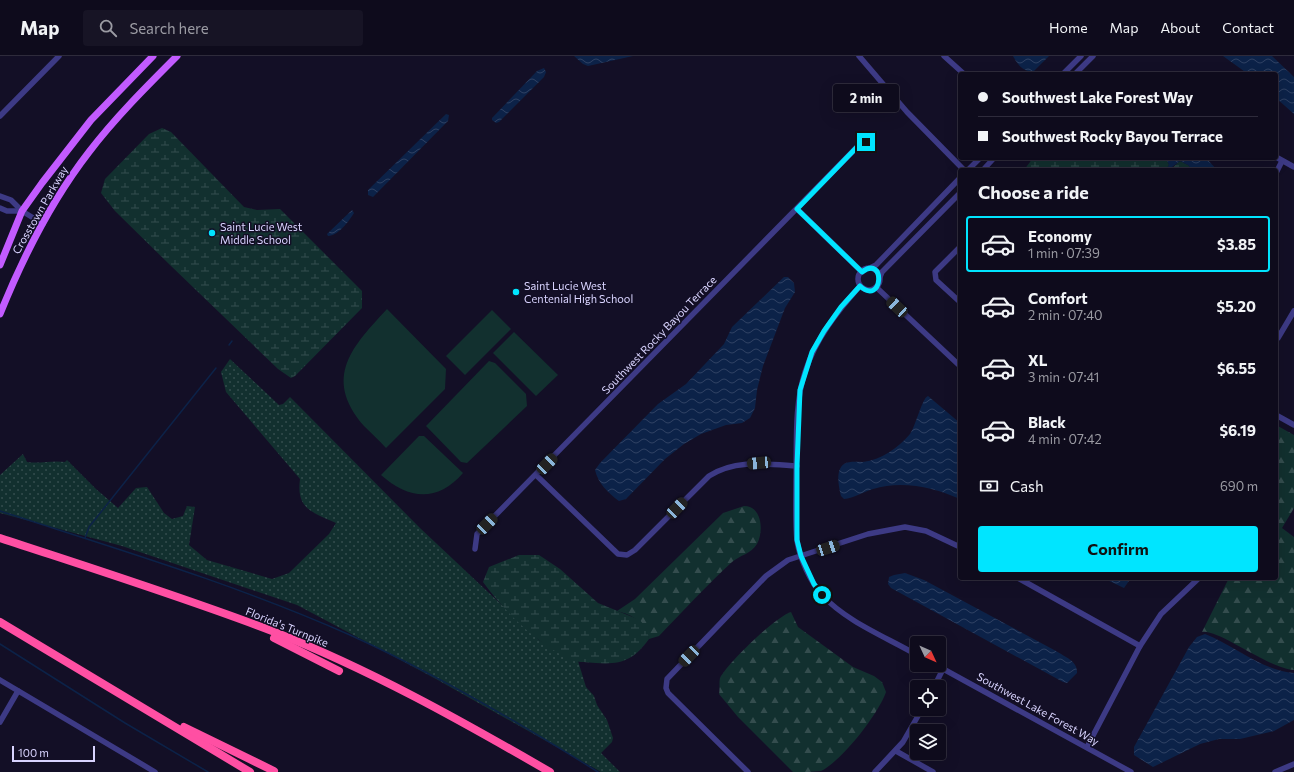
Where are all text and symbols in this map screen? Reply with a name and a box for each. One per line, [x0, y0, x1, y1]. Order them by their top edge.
search box [83, 10, 363, 46]
text: Map [20, 16, 59, 39]
icon: search [97, 17, 119, 39]
text: Search here [129, 19, 209, 37]
text: Home [1049, 19, 1088, 36]
text: Map [1110, 19, 1138, 36]
text: About [1160, 19, 1200, 36]
text: Contact [1222, 19, 1274, 36]
callout: 2 min [833, 84, 899, 112]
text: Southwest Lake Forest Way [1002, 88, 1193, 106]
text: 2 min [850, 90, 882, 106]
text: Southwest Rocky Bayou Terrace [1002, 127, 1223, 145]
route end [857, 133, 875, 151]
street label: Crosstown Parkway [9, 163, 70, 256]
text: Choose a ride [978, 181, 1089, 203]
place label: Saint Lucie West Middle School [220, 220, 303, 246]
icon: car [980, 226, 1016, 262]
text: Economy [1028, 227, 1092, 245]
marker: Saint Lucie West Middle School [207, 228, 217, 238]
text: $3.85 [1217, 235, 1256, 253]
text: 1 min · 07:39 [1028, 245, 1100, 261]
street label: Southwest Rocky Bayou Terrace [599, 273, 719, 396]
place label: Saint Lucie West Centenial High School [524, 279, 633, 305]
marker: Saint Lucie West Centenial High School [511, 287, 521, 297]
icon: car [980, 288, 1016, 324]
text: Comfort [1028, 289, 1088, 307]
car [884, 294, 910, 320]
text: $5.20 [1216, 297, 1256, 315]
text: 2 min · 07:40 [1028, 307, 1103, 323]
icon: car [980, 350, 1016, 386]
text: XL [1028, 351, 1047, 369]
text: $6.55 [1217, 359, 1256, 377]
text: 3 min · 07:41 [1028, 369, 1099, 385]
icon: car [980, 412, 1016, 448]
text: Black [1028, 413, 1066, 431]
text: $6.19 [1219, 421, 1256, 439]
text: 4 min · 07:42 [1028, 431, 1102, 447]
car [534, 451, 560, 477]
car [747, 456, 771, 470]
icon: cash [978, 475, 1000, 497]
text: Cash [1010, 477, 1044, 495]
text: 690 m [1220, 478, 1258, 494]
car [664, 495, 690, 521]
car [474, 511, 500, 537]
button: Confirm [978, 526, 1258, 572]
car [815, 539, 841, 557]
route start [813, 586, 831, 604]
street label: Florida's Turnpike [244, 604, 331, 649]
north arrow [910, 636, 946, 672]
map controls [910, 636, 946, 760]
car [676, 643, 702, 669]
street label: Southwest Lake Forest Way [975, 669, 1102, 748]
button: locate [910, 680, 946, 716]
button: layers [910, 724, 946, 760]
scale bar [12, 744, 95, 763]
text: 100 m [18, 746, 49, 759]

